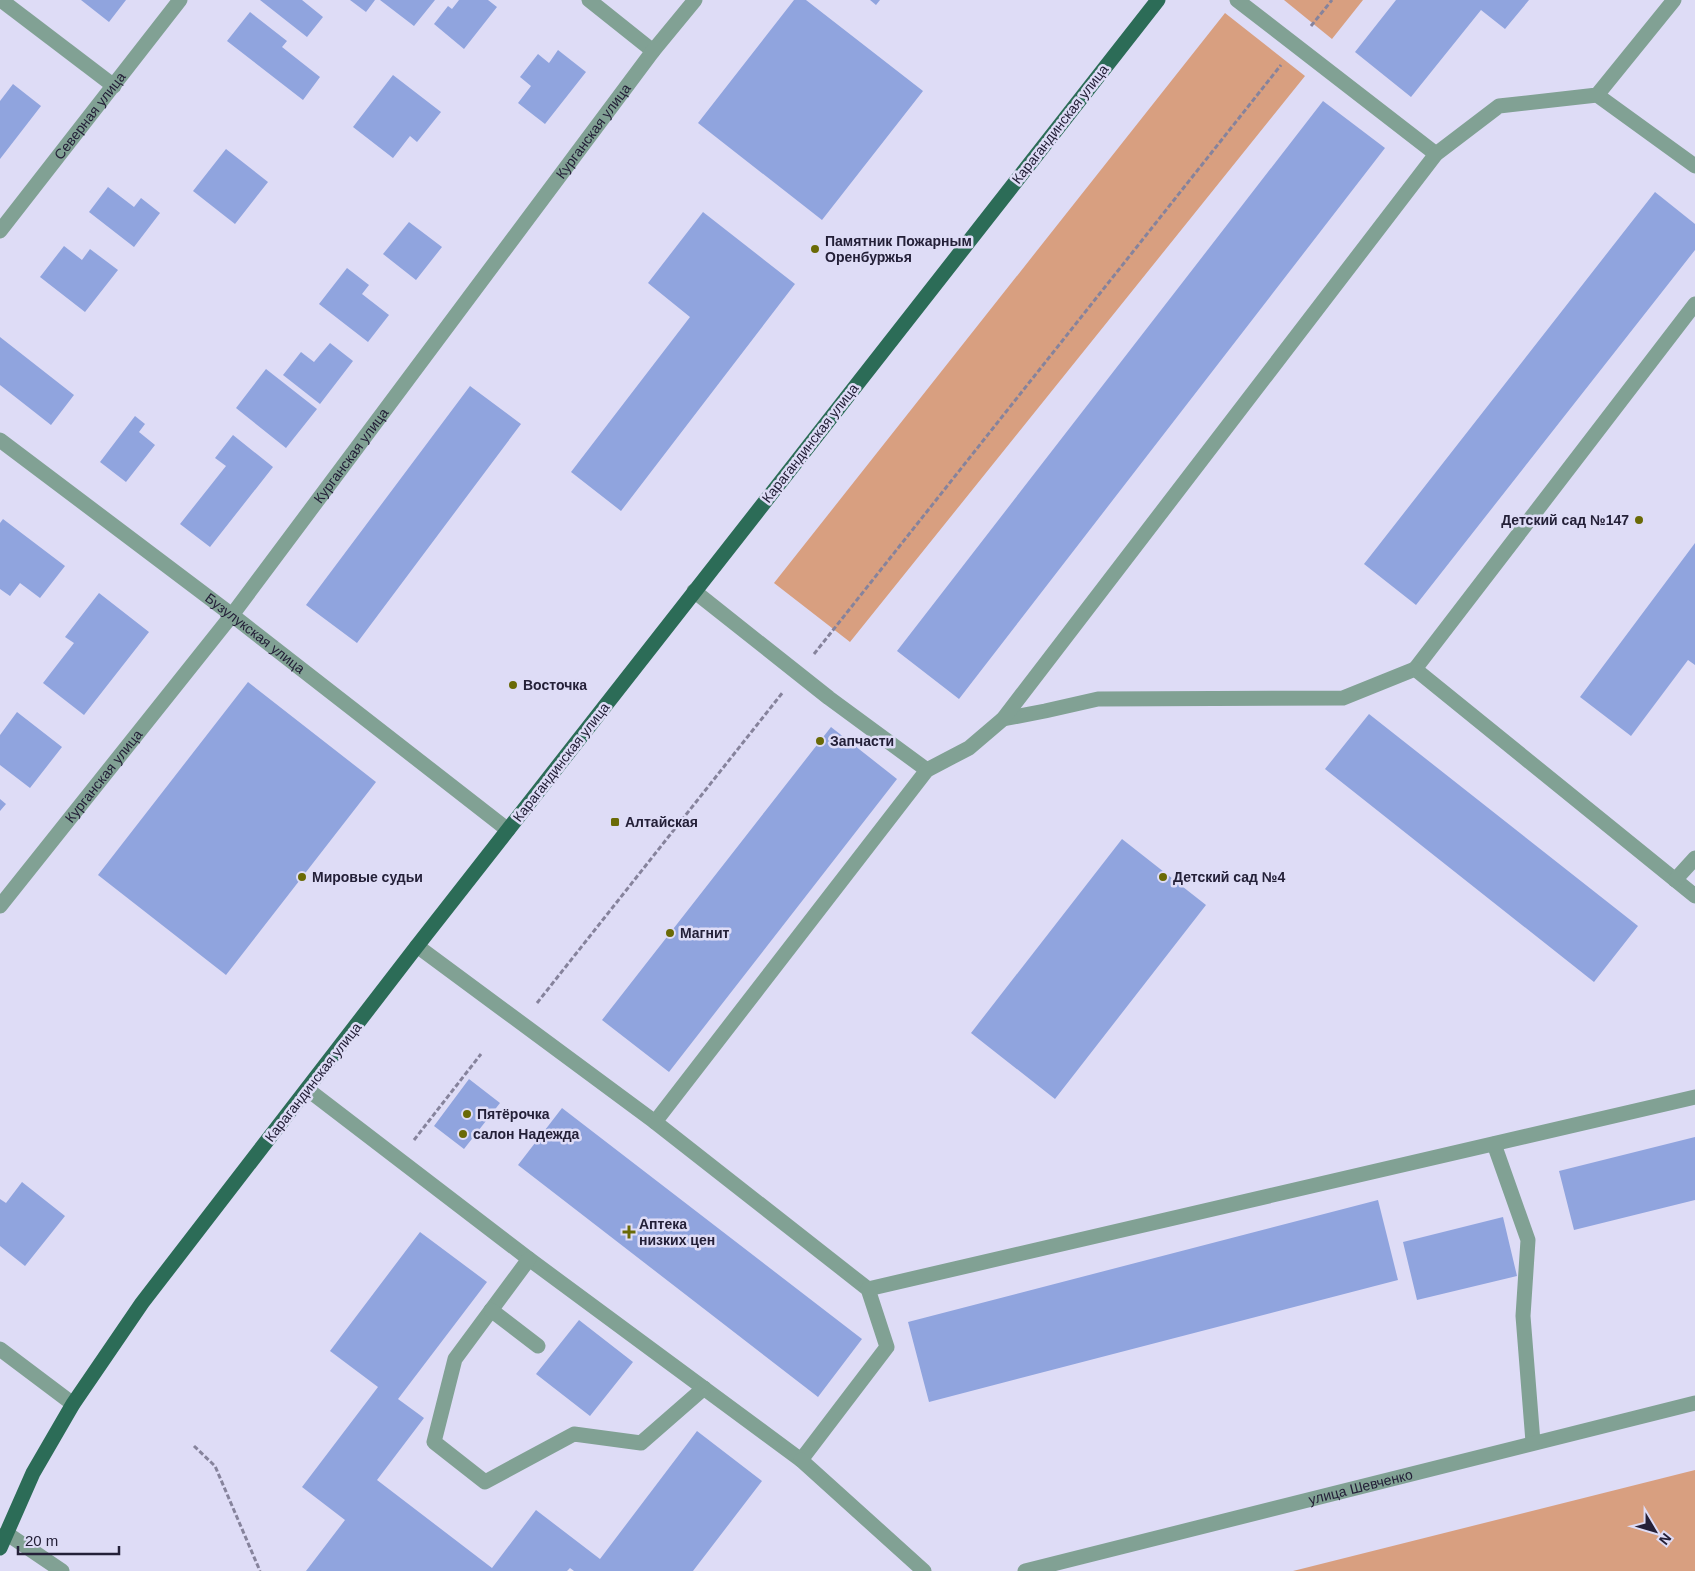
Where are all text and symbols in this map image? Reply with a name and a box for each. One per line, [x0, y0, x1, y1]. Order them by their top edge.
street label: Карагандинская улица [1009, 61, 1112, 187]
street label: Северная улица [51, 69, 129, 163]
street label: Курганская улица [553, 80, 634, 182]
place label: Памятник Пожарным Оренбуржья [825, 233, 972, 265]
marker: Памятник Пожарным Оренбуржья [809, 243, 821, 255]
street label: Карагандинская улица [759, 380, 862, 506]
street label: Курганская улица [310, 405, 392, 506]
place label: Детский сад №147 [1501, 512, 1629, 528]
marker: Детский сад №147 [1633, 514, 1645, 526]
street label: Бузулукская улица [202, 590, 308, 677]
place label: Восточка [523, 677, 587, 693]
marker: Восточка [507, 679, 519, 691]
street label: Карагандинская улица [510, 699, 613, 825]
street label: Курганская улица [62, 726, 146, 826]
place label: Запчасти [830, 733, 894, 749]
marker: Запчасти [814, 735, 826, 747]
place label: Алтайская [625, 814, 698, 830]
marker: Алтайская [609, 816, 621, 828]
place label: Мировые судьи [312, 869, 423, 885]
place label: Детский сад №4 [1173, 869, 1285, 885]
marker: Мировые судьи [296, 871, 308, 883]
marker: Детский сад №4 [1157, 871, 1169, 883]
place label: Магнит [680, 925, 730, 941]
marker: Магнит [664, 927, 676, 939]
street label: Карагандинская улица [262, 1019, 365, 1145]
place label: Пятёрочка [477, 1106, 550, 1122]
marker: Пятёрочка [461, 1108, 473, 1120]
place label: салон Надежда [473, 1126, 580, 1142]
marker: салон Надежда [457, 1128, 469, 1140]
place label: Аптека низких цен [639, 1216, 715, 1248]
marker: Аптека низких цен [623, 1226, 635, 1238]
street label: улица Шевченко [1307, 1466, 1415, 1508]
north arrow [1630, 1506, 1680, 1556]
scale bar [18, 1524, 119, 1556]
text: N [1656, 1530, 1675, 1548]
text: 20 m [25, 1532, 58, 1549]

